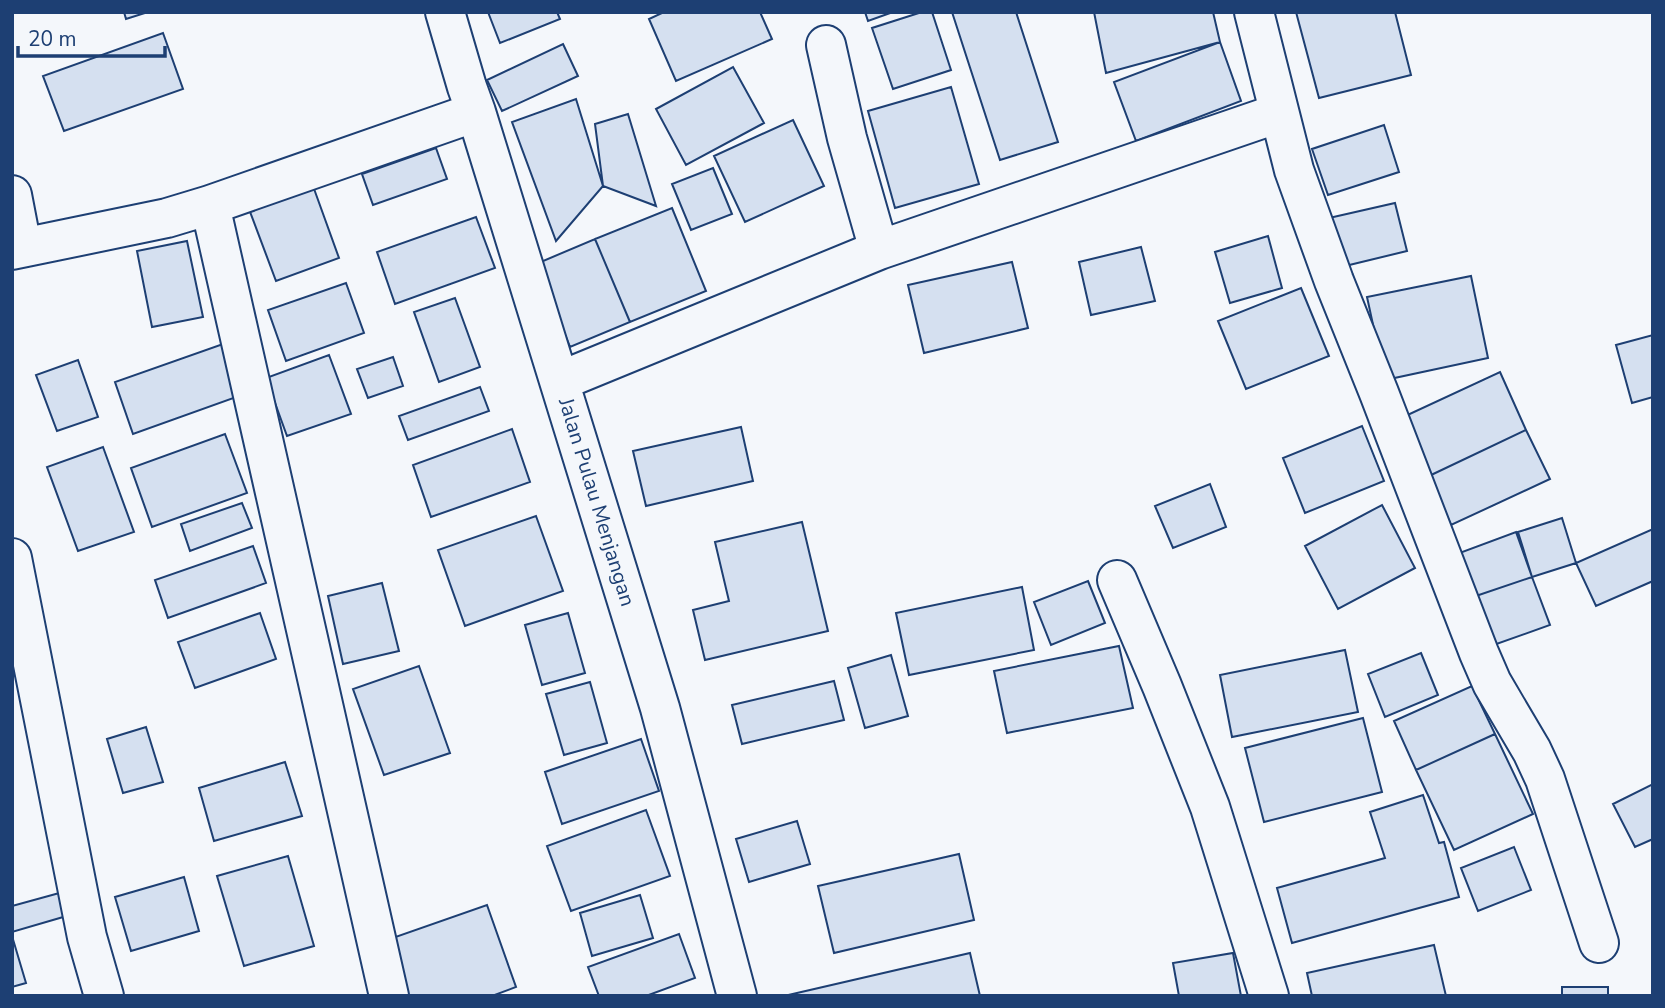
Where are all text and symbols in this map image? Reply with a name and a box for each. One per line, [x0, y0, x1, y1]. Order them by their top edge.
scale bar [18, 14, 164, 58]
text: 20 m [28, 25, 77, 53]
street label: Jalan Pulau Menjangan [552, 393, 642, 610]

